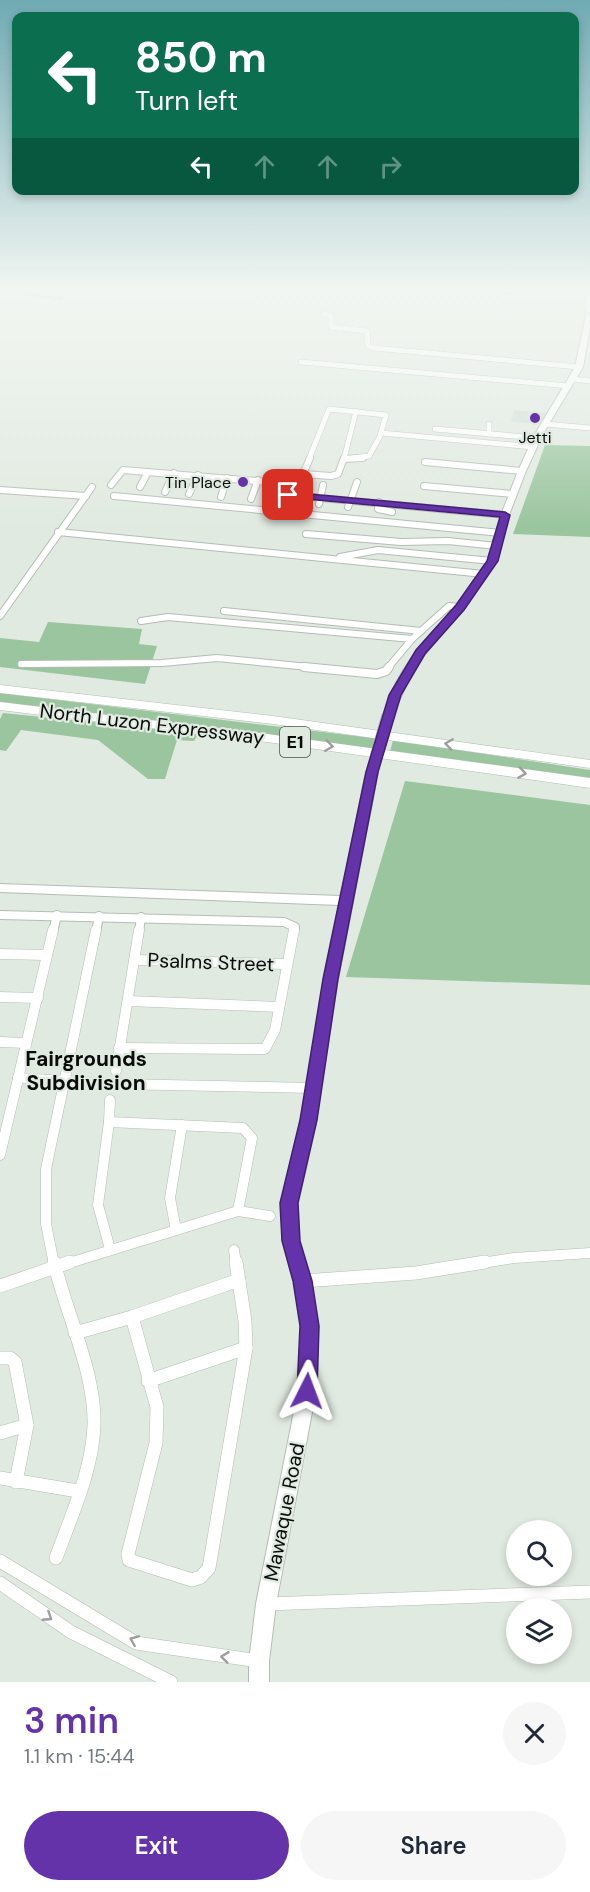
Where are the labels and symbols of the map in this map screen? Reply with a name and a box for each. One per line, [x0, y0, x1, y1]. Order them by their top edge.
marker: Jetti [528, 411, 542, 425]
place label: Jetti [518, 427, 552, 448]
pin [262, 469, 313, 520]
place label: Tin Place [165, 472, 231, 493]
marker: Tin Place [236, 475, 250, 489]
street label: North Luzon Expressway [38, 697, 266, 751]
road number: E1 [280, 727, 310, 757]
one-way arrow [444, 738, 454, 751]
one-way arrow [324, 740, 334, 752]
one-way arrow [518, 766, 527, 778]
street label: Psalms Street [147, 947, 275, 977]
district label: Fairgrounds Subdivision [25, 1045, 147, 1097]
position arrow [275, 1359, 339, 1423]
street label: Mawaque Road [258, 1441, 310, 1583]
one-way arrow [42, 1609, 52, 1621]
one-way arrow [130, 1635, 141, 1647]
one-way arrow [220, 1651, 230, 1663]

